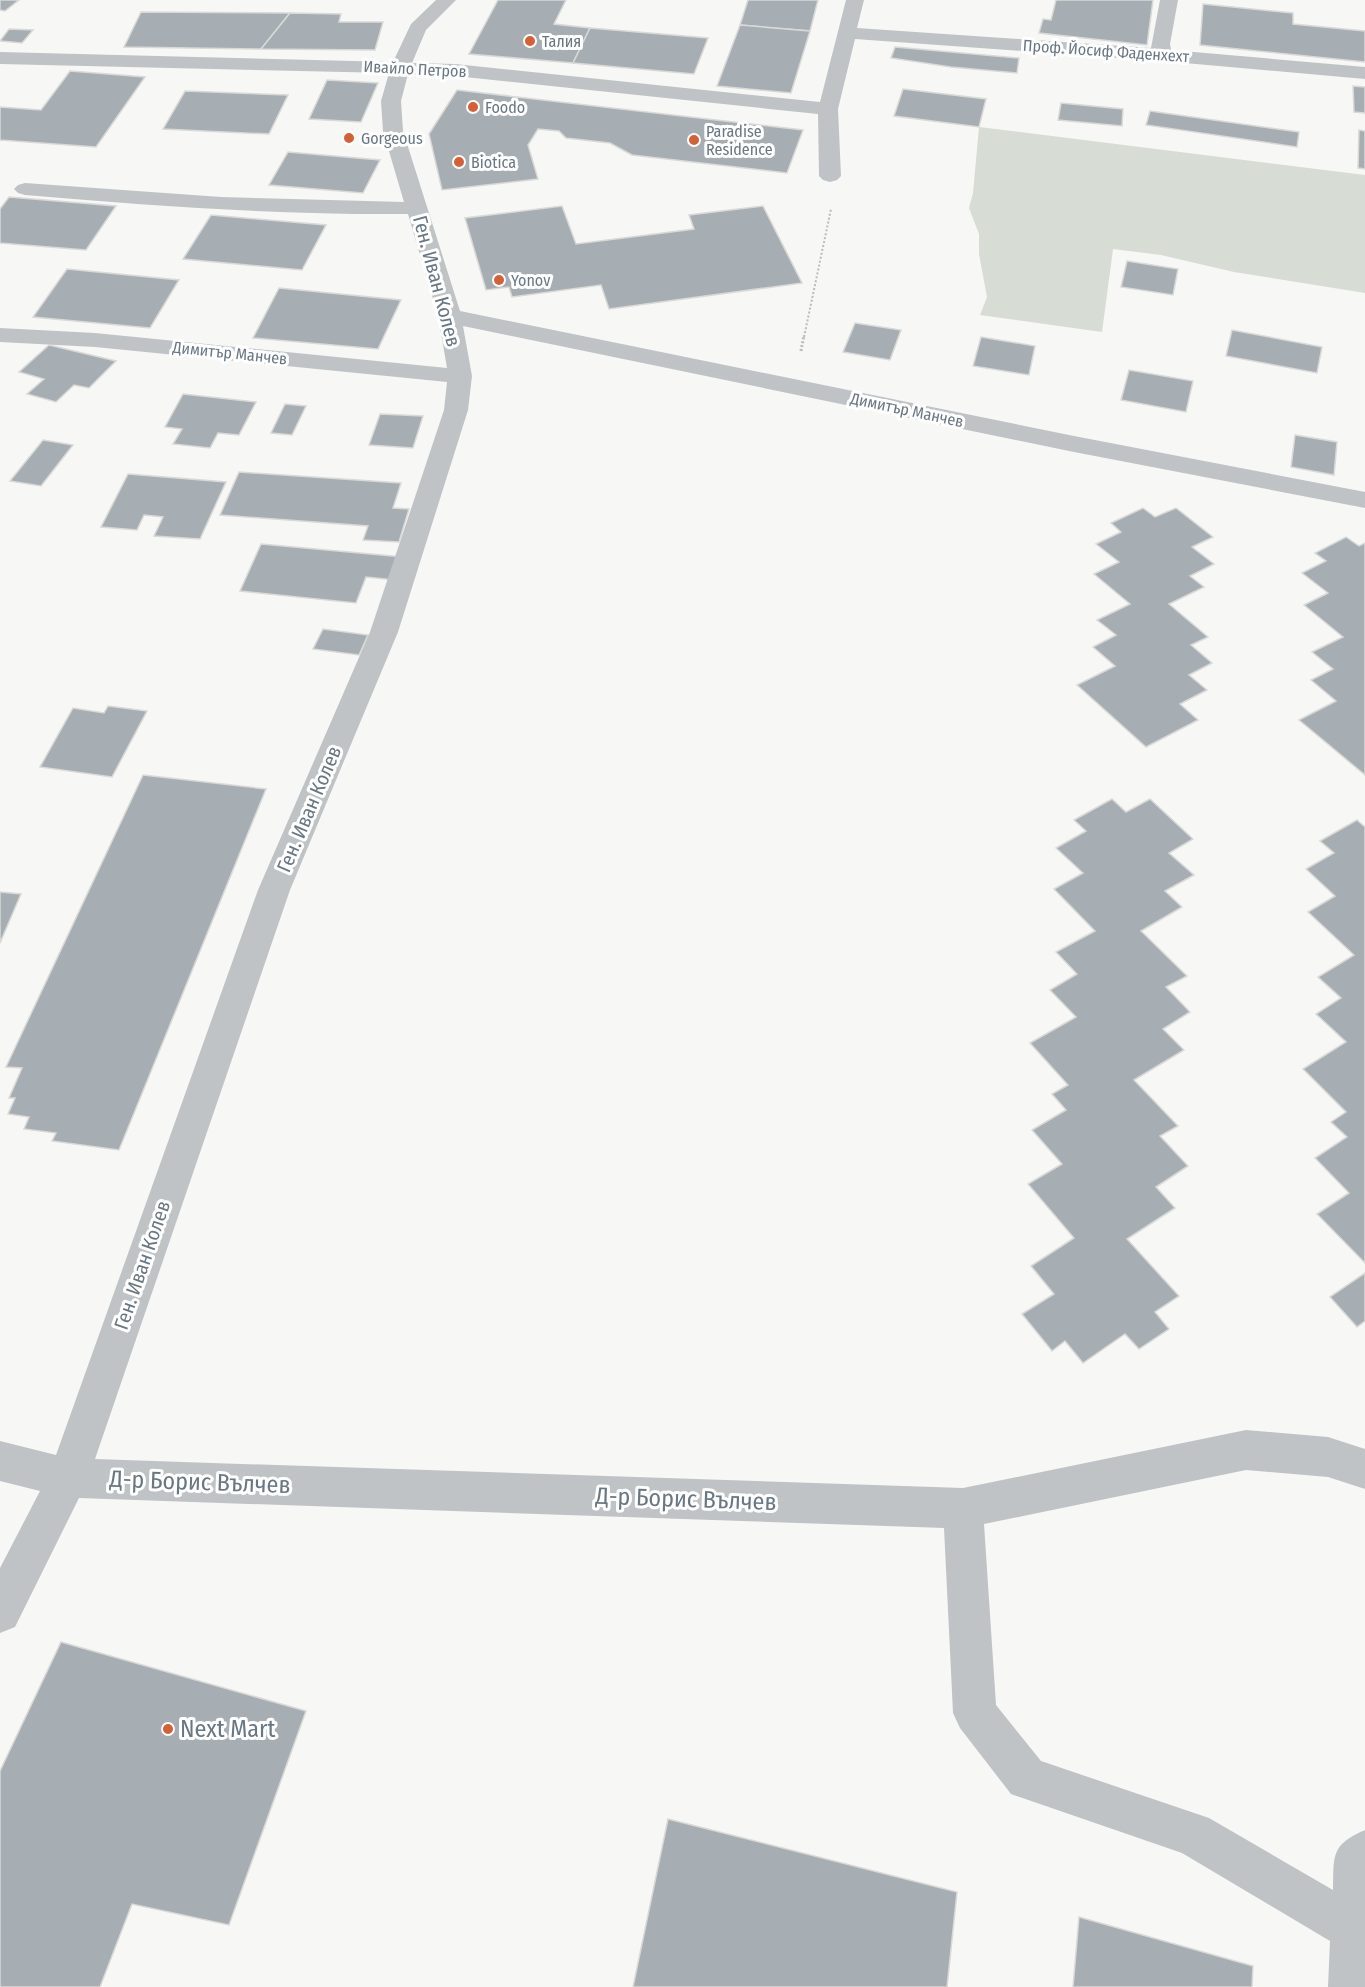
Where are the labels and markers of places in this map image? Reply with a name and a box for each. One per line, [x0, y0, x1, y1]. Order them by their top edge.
place label: Талия [542, 32, 581, 51]
marker: Талия [523, 34, 537, 48]
place label: Foodo [485, 98, 525, 117]
marker: Foodo [466, 100, 480, 114]
place label: Paradise Residence [706, 122, 773, 159]
place label: Gorgeous [361, 129, 423, 148]
marker: Gorgeous [342, 131, 356, 145]
marker: Paradise Residence [687, 133, 701, 147]
place label: Biotica [471, 153, 516, 172]
marker: Biotica [452, 155, 466, 169]
place label: Yonov [511, 271, 550, 290]
marker: Yonov [492, 273, 506, 287]
place label: Next Mart [180, 1715, 275, 1743]
marker: Next Mart [161, 1722, 175, 1736]

